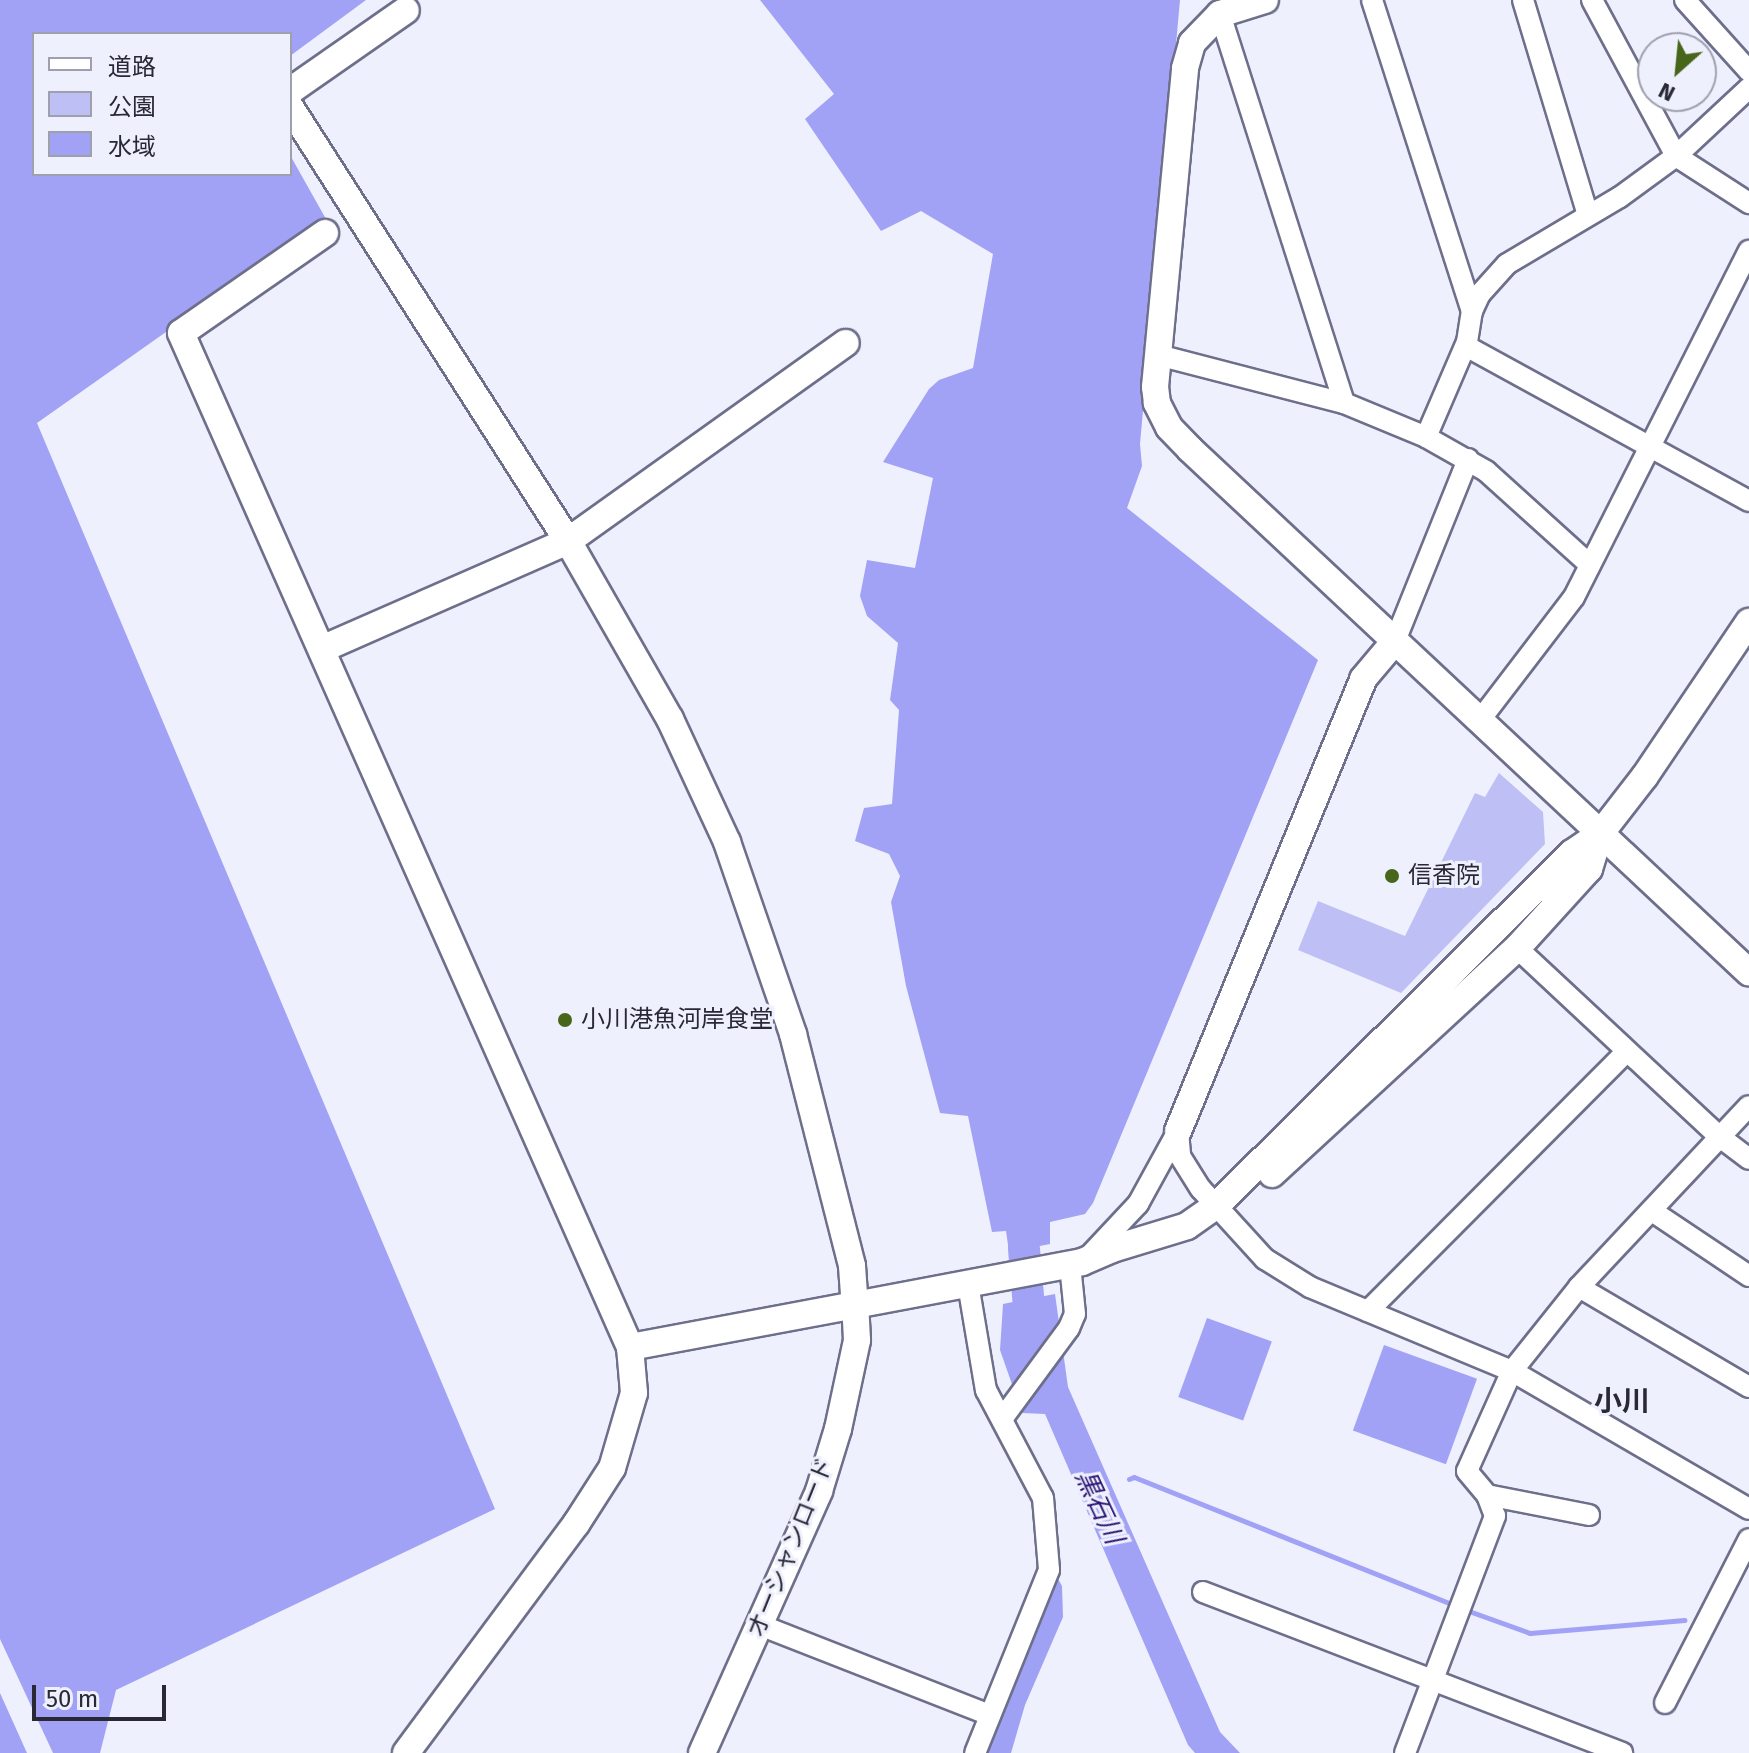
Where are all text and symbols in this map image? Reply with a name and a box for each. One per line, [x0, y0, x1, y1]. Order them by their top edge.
legend [32, 32, 292, 176]
north arrow [1637, 32, 1717, 112]
text: 道路 [108, 53, 156, 81]
text: N [1654, 77, 1679, 107]
text: 公園 [108, 93, 156, 121]
text: 水域 [108, 133, 156, 161]
place label: 信香院 [1408, 862, 1480, 890]
marker: 信香院 [1383, 867, 1401, 885]
place label: 小川港魚河岸食堂 [581, 1006, 773, 1034]
marker: 小川港魚河岸食堂 [556, 1011, 574, 1029]
district label: 小川 [1594, 1384, 1650, 1418]
street label: オーシャンロード [742, 1454, 840, 1642]
water label: 黒石川 [1068, 1465, 1130, 1549]
scale bar [36, 1669, 170, 1719]
text: 50 m [46, 1685, 98, 1713]

